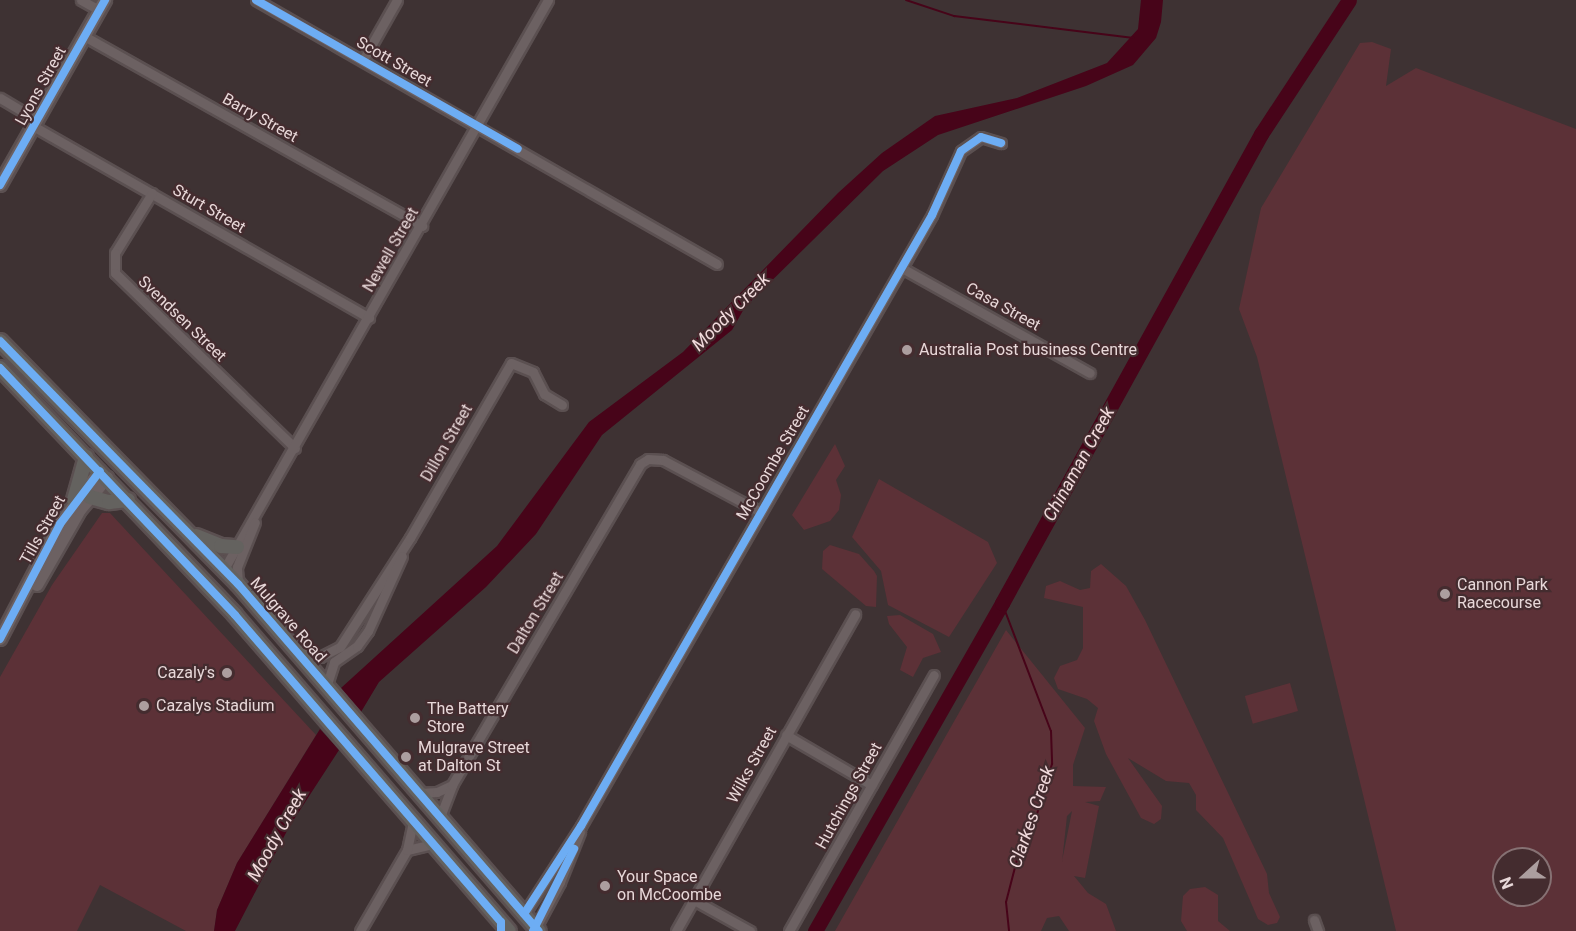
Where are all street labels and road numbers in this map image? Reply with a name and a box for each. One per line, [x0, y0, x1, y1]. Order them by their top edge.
street label: Scott Street [353, 33, 435, 91]
street label: Lyons Street [11, 43, 71, 129]
street label: Barry Street [219, 89, 301, 147]
street label: Sturt Street [169, 180, 249, 238]
street label: Newell Street [359, 204, 423, 296]
street label: Svendsen Street [134, 272, 230, 366]
street label: Casa Street [962, 279, 1044, 335]
street label: Dillon Street [417, 401, 477, 485]
street label: McCoombe Street [733, 402, 813, 524]
street label: Tills Street [16, 492, 70, 568]
street label: Dalton Street [504, 568, 568, 658]
street label: Mulgrave Road [246, 574, 330, 666]
street label: Wilks Street [723, 723, 781, 807]
street label: Hutchings Street [812, 739, 886, 853]

